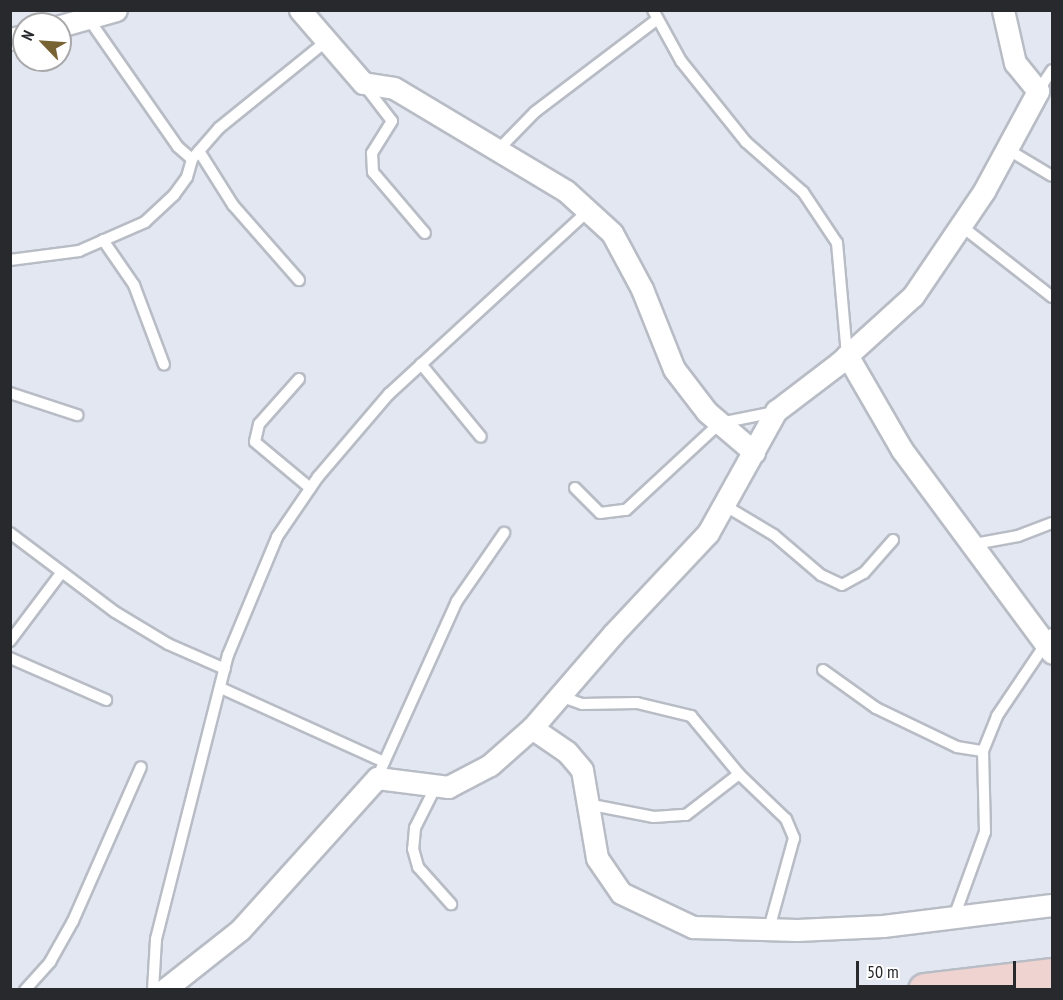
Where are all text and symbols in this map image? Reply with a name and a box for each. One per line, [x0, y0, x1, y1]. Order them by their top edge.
north arrow [12, 12, 72, 72]
text: N [17, 27, 38, 43]
scale bar [859, 949, 1020, 987]
text: 50 m [867, 960, 899, 983]

